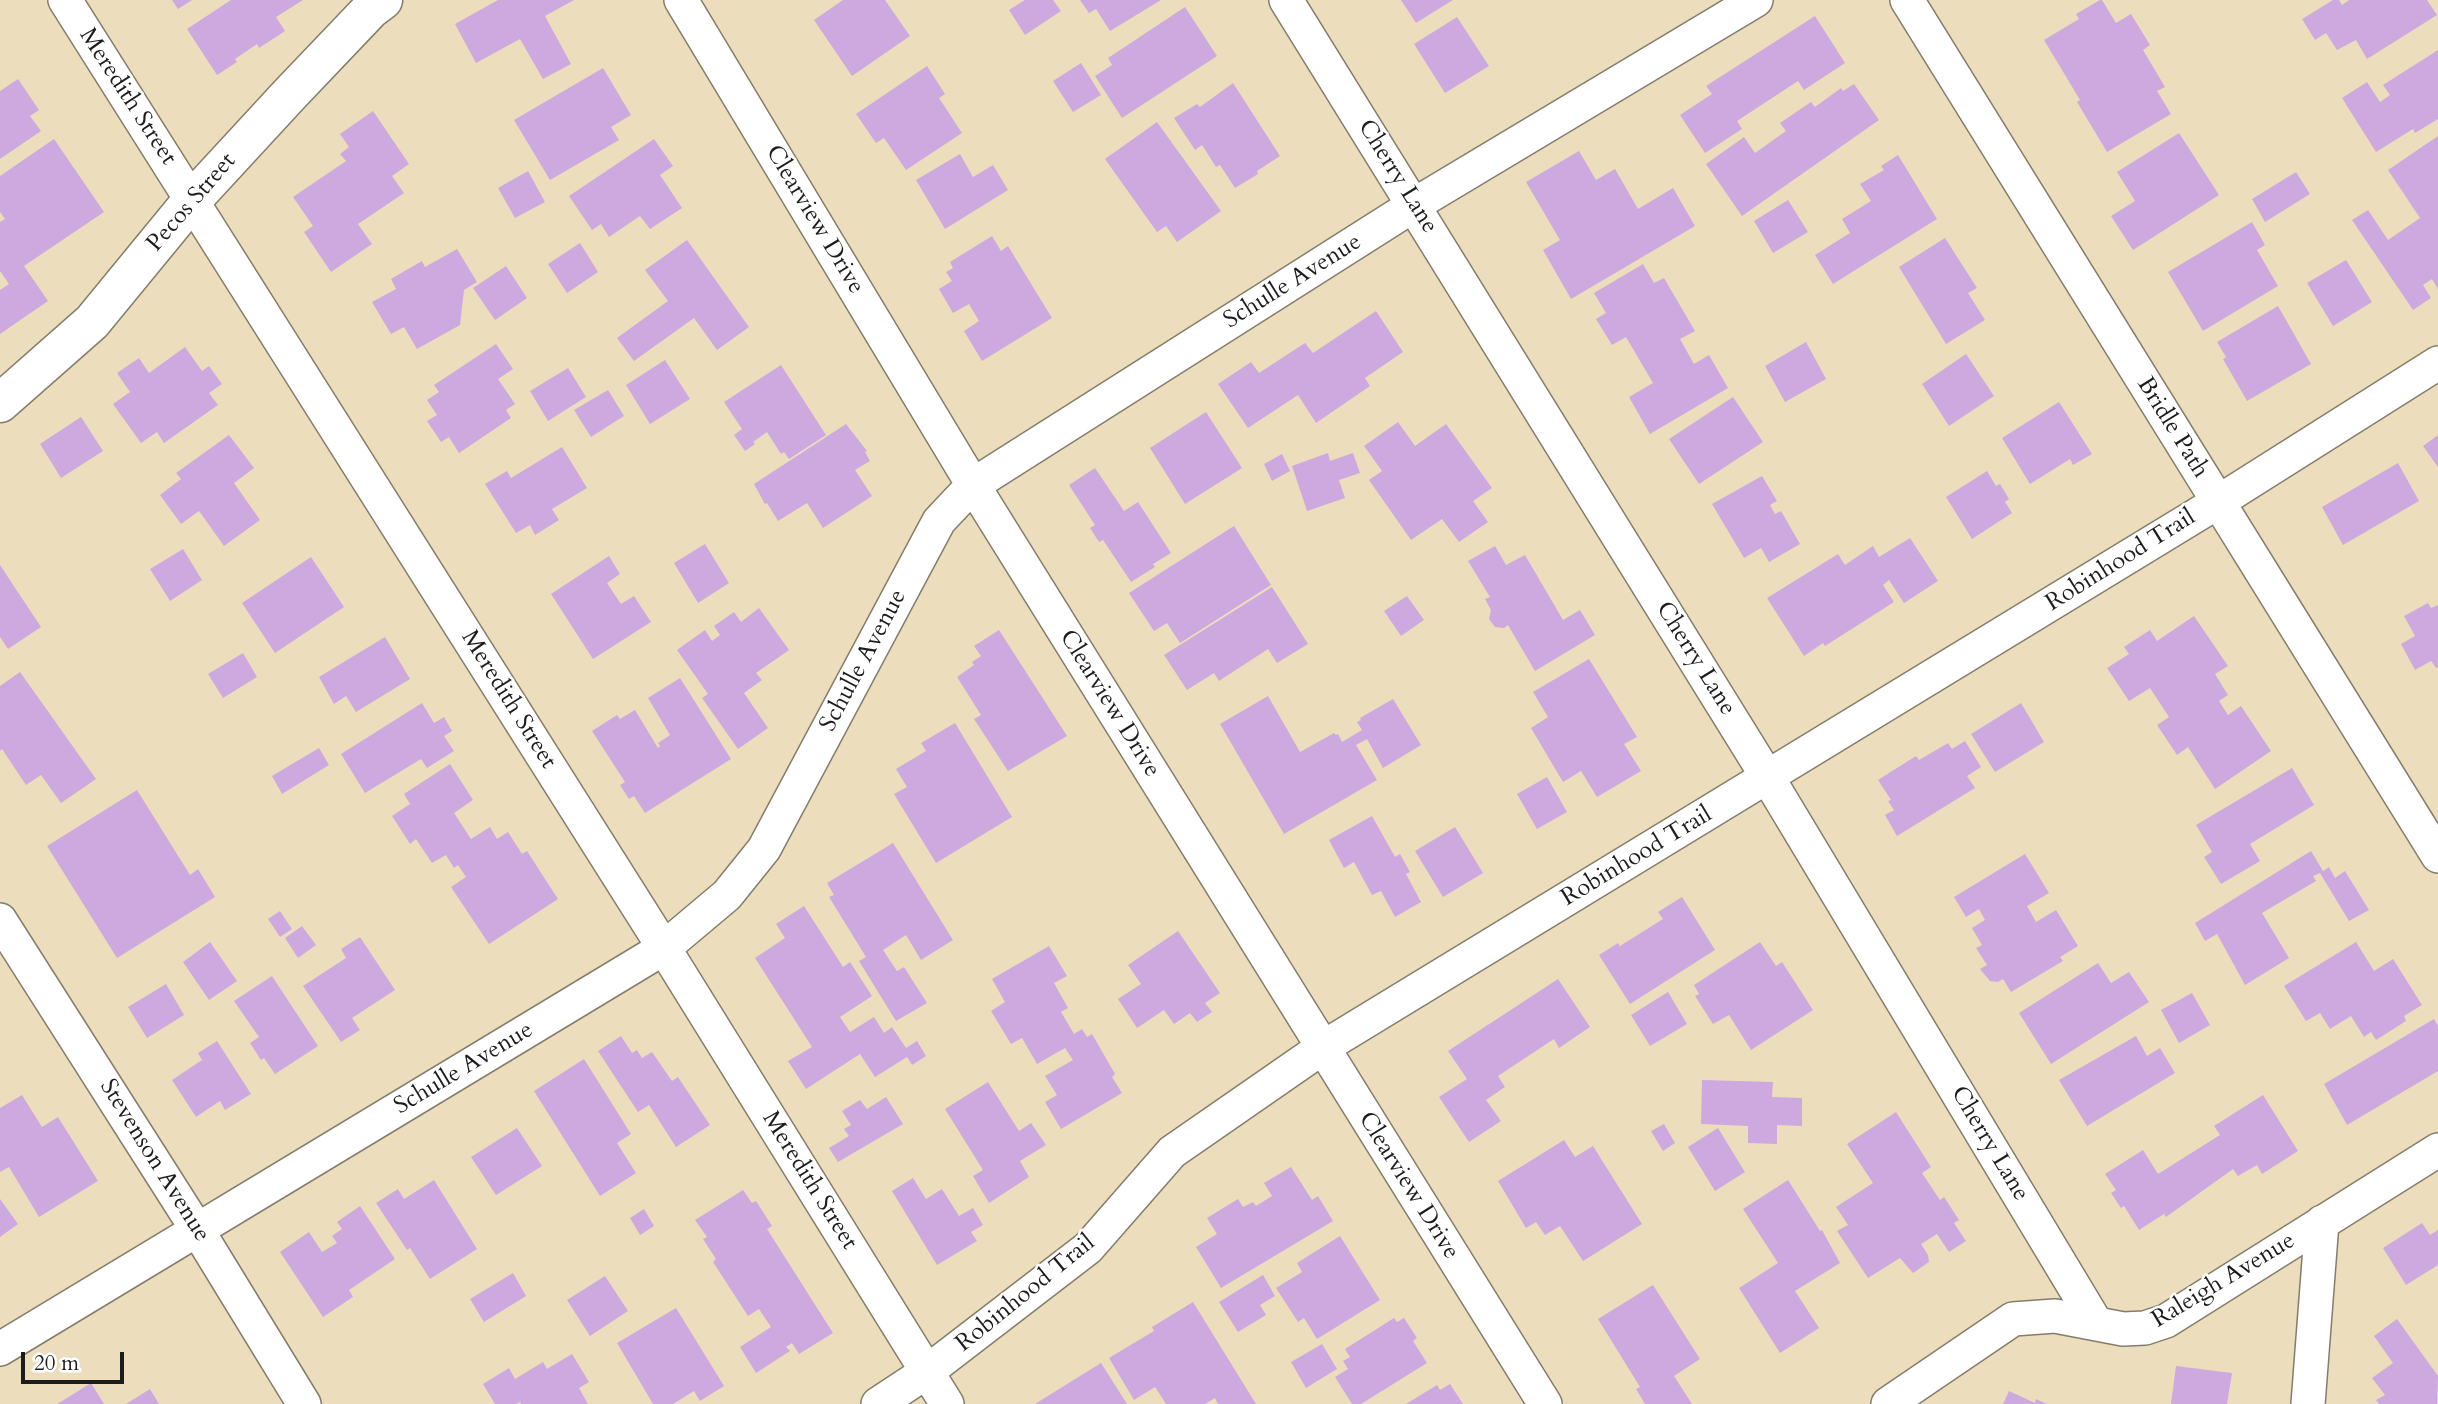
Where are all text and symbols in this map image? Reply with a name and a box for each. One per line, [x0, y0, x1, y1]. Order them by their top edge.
street label: Meredith Street [72, 23, 182, 171]
street label: Cherry Lane [1351, 115, 1443, 239]
street label: Clearview Drive [758, 141, 870, 299]
street label: Pecos Street [141, 148, 243, 258]
street label: Schulle Avenue [1219, 228, 1367, 336]
street label: Bridle Path [2130, 372, 2214, 484]
street label: Robinhood Trail [2041, 504, 2201, 618]
street label: Schulle Avenue [815, 585, 913, 737]
street label: Cherry Lane [1649, 597, 1741, 721]
street label: Clearview Drive [1052, 625, 1166, 783]
street label: Meredith Street [454, 626, 562, 774]
street label: Robinhood Trail [1556, 801, 1718, 913]
street label: Schulle Avenue [389, 1016, 539, 1122]
street label: Stevenson Avenue [92, 1074, 216, 1248]
street label: Cherry Lane [1944, 1082, 2034, 1206]
street label: Meredith Street [755, 1107, 863, 1255]
street label: Clearview Drive [1351, 1107, 1465, 1265]
street label: Raleigh Avenue [2147, 1227, 2301, 1335]
street label: Robinhood Trail [951, 1229, 1101, 1359]
scale bar [24, 1338, 128, 1382]
text: 20 m [34, 1349, 79, 1378]

